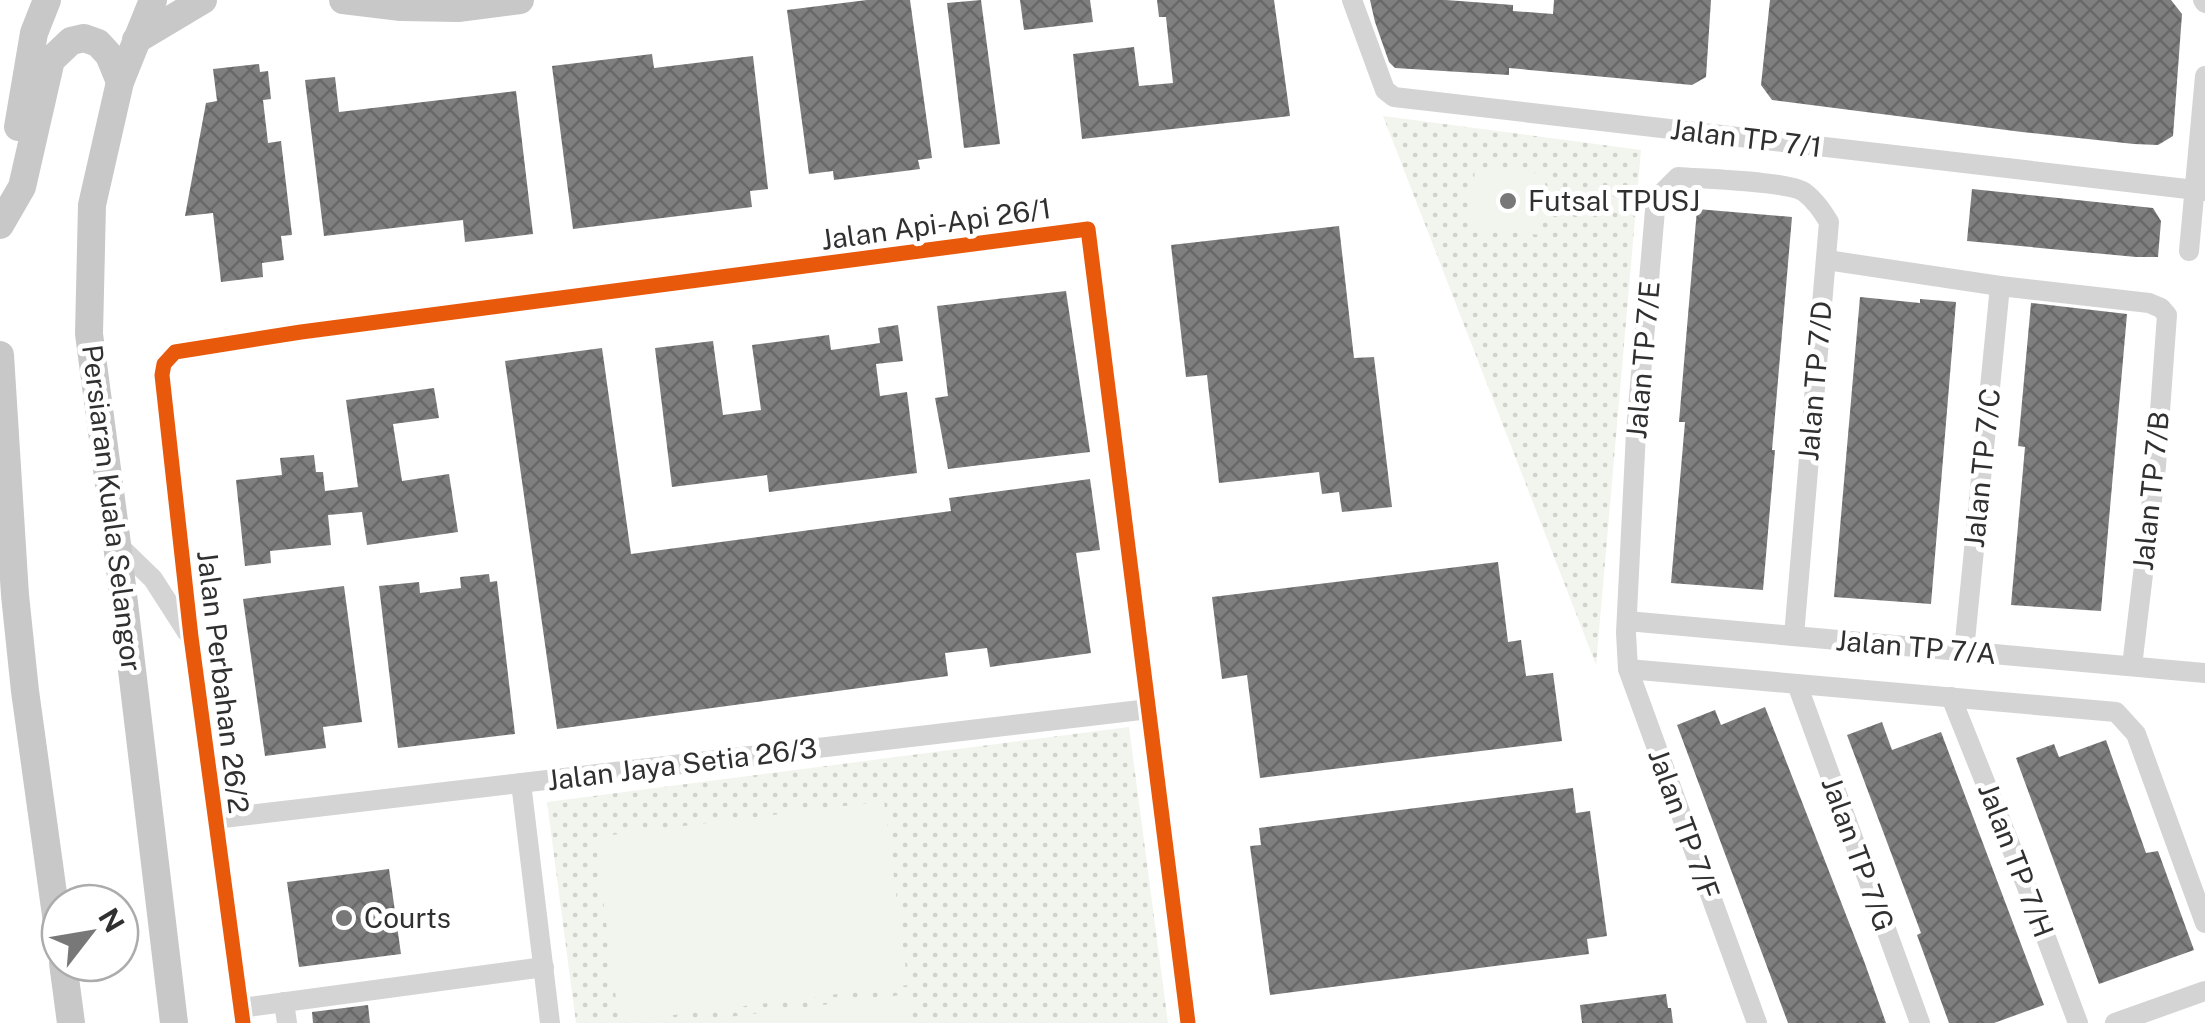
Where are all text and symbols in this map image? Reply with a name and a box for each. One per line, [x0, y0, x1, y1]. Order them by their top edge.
street label: Jalan TP 7/1 [1668, 112, 1824, 163]
place label: Futsal TPUSJ [1528, 184, 1700, 217]
marker: Futsal TPUSJ [1497, 190, 1519, 212]
street label: Jalan Api-Api 26/1 [819, 191, 1053, 256]
street label: Jalan TP 7/E [1619, 280, 1666, 440]
street label: Jalan TP 7/D [1791, 300, 1838, 462]
street label: Persiaran Kuala Selangor [76, 343, 149, 673]
street label: Jalan TP 7/C [1957, 387, 2006, 549]
street label: Jalan TP 7/B [2126, 410, 2175, 572]
street label: Jalan Perbahan 26/2 [191, 549, 256, 815]
street label: Jalan TP 7/A [1834, 623, 1998, 670]
street label: Jalan Jaya Setia 26/3 [545, 731, 819, 796]
street label: Jalan TP 7/F [1642, 744, 1727, 904]
street label: Jalan TP 7/G [1815, 772, 1902, 935]
street label: Jalan TP 7/H [1972, 778, 2061, 942]
north arrow [40, 883, 140, 983]
place label: Courts [364, 901, 451, 934]
text: N [92, 902, 132, 938]
marker: Courts [333, 907, 355, 929]

